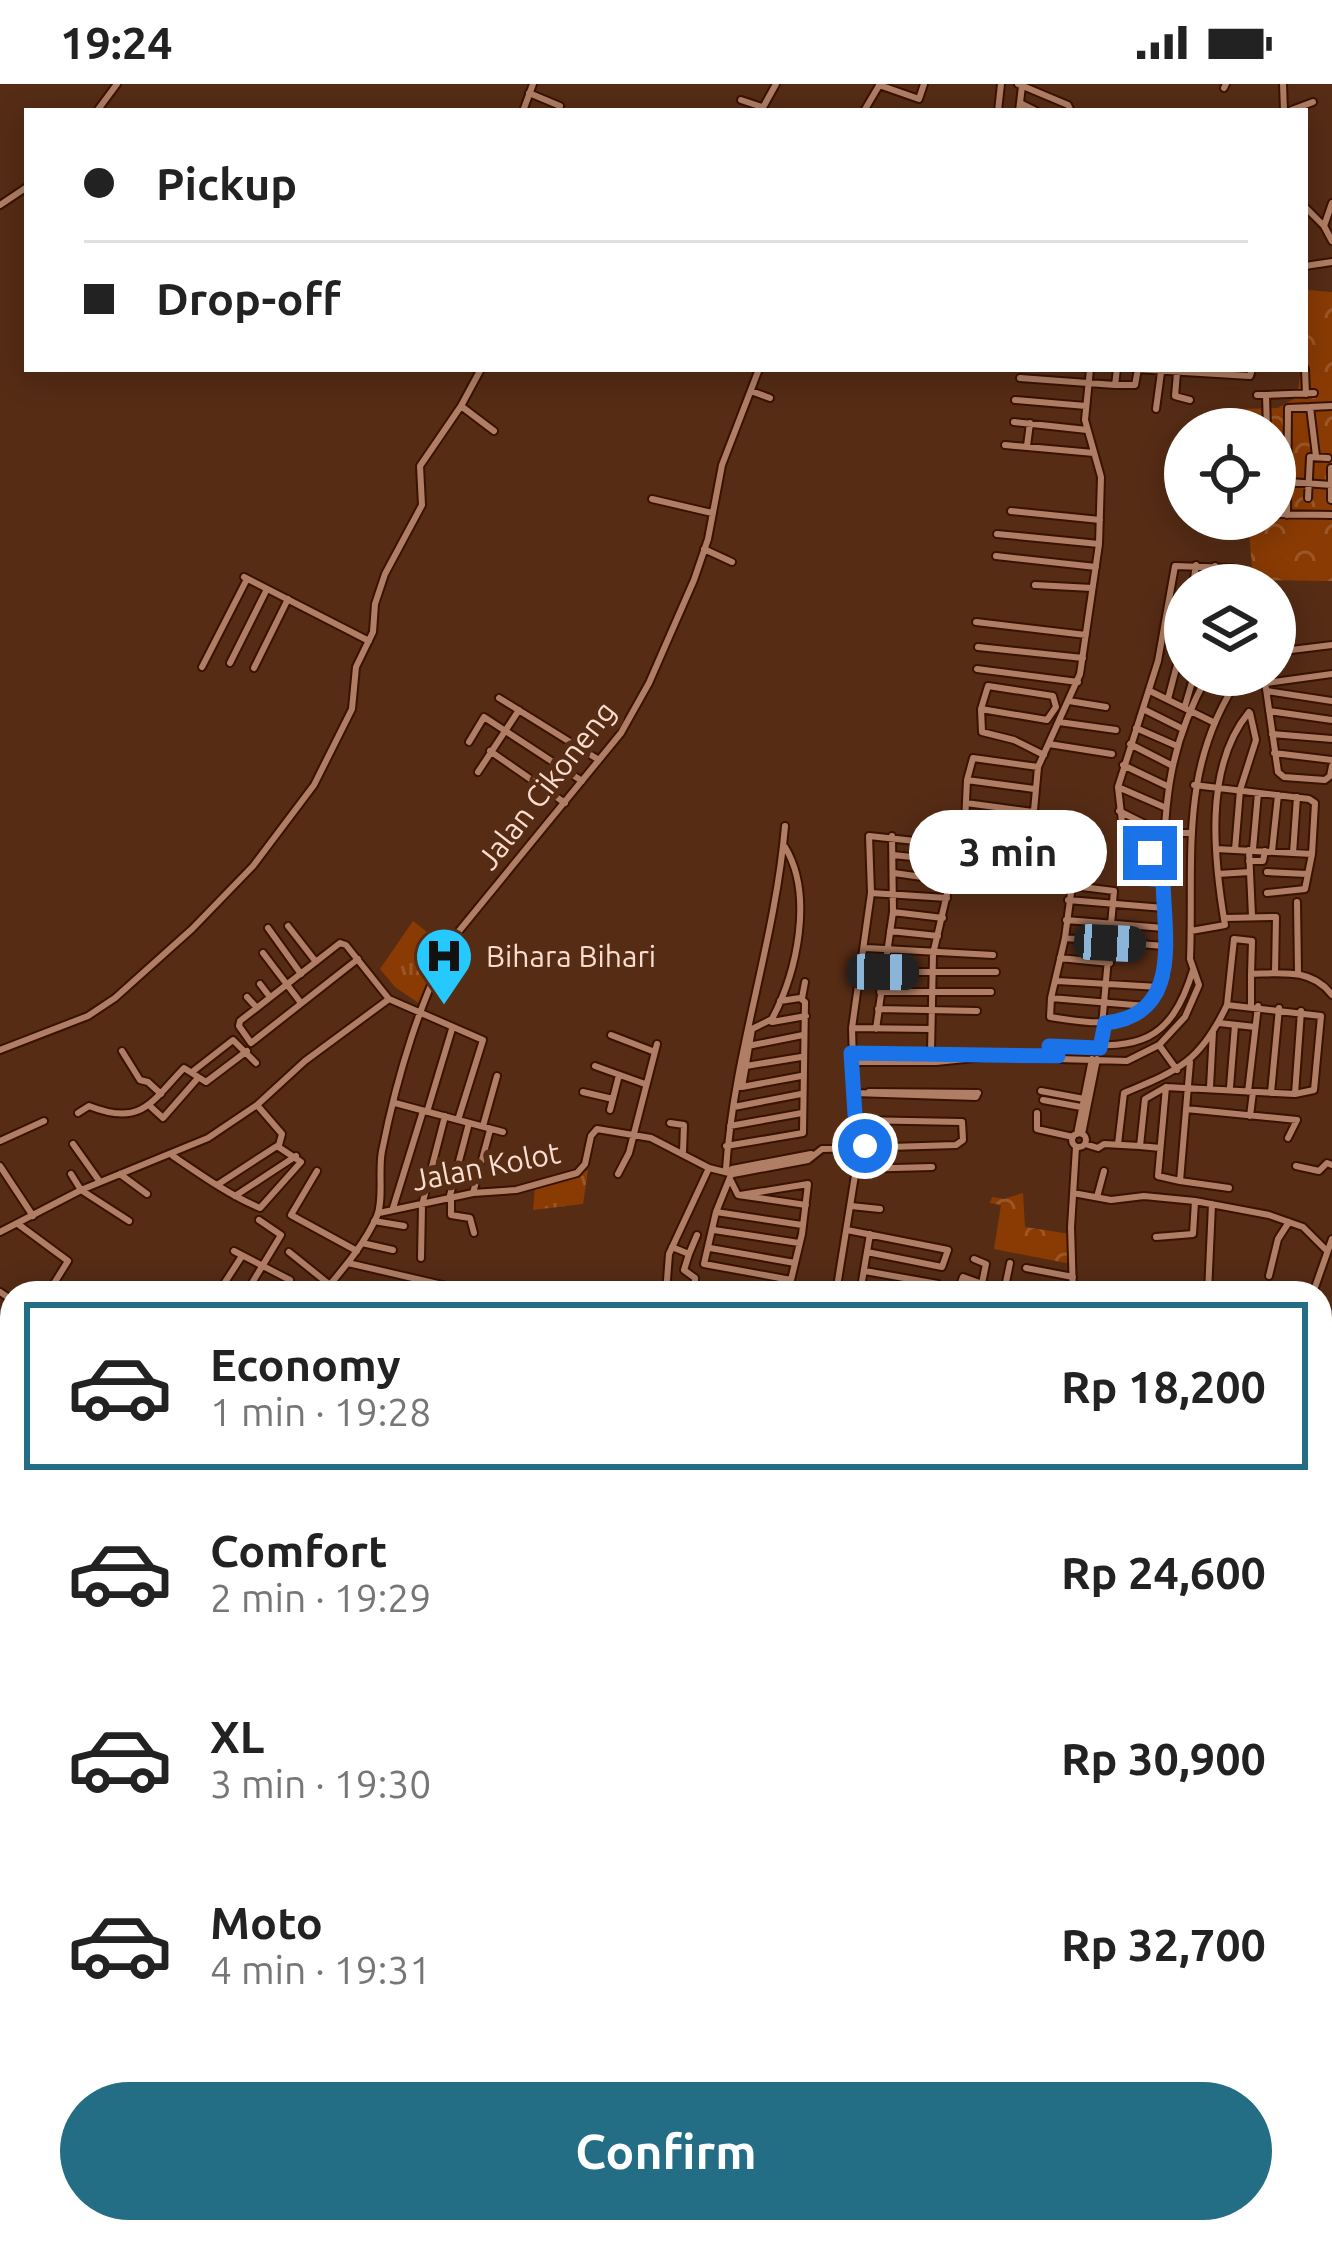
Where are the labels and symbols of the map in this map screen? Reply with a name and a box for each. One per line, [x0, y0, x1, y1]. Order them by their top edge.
street label: Jalan Cikoneng [470, 694, 622, 876]
callout: 3 min [910, 811, 1108, 895]
route end [1123, 826, 1177, 880]
car [1073, 923, 1147, 963]
hospital icon: Bihara Bihari [413, 925, 475, 1007]
place label: Bihara Bihari [486, 939, 656, 973]
car [847, 953, 919, 991]
route start [838, 1119, 892, 1173]
street label: Jalan Kolot [409, 1135, 563, 1197]

